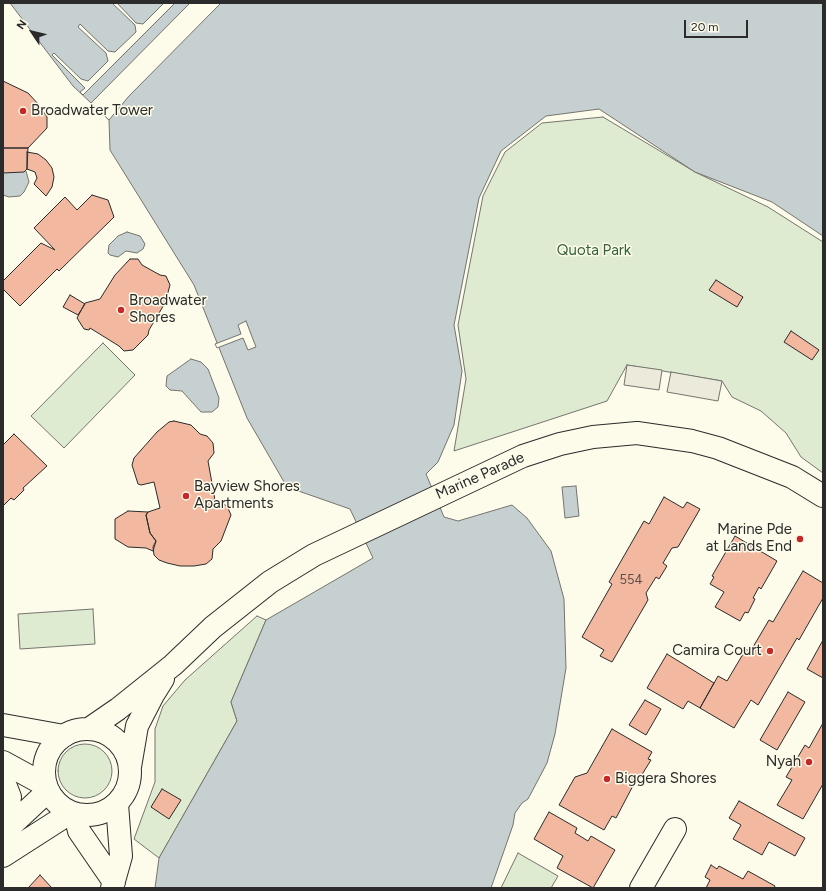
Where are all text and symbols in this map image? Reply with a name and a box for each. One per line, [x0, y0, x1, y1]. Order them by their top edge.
north arrow [12, 12, 52, 52]
scale bar [686, 12, 750, 38]
text: N [14, 18, 30, 32]
text: 20 m [691, 20, 719, 34]
place label: Broadwater Tower [31, 102, 153, 120]
marker: Broadwater Tower [18, 106, 28, 116]
park label: Quota Park [557, 242, 631, 260]
place label: Broadwater Shores [129, 292, 207, 327]
marker: Broadwater Shores [116, 305, 126, 315]
street label: Marine Parade [433, 448, 527, 504]
place label: Bayview Shores Apartments [194, 478, 300, 513]
marker: Bayview Shores Apartments [181, 491, 191, 501]
place label: Marine Pde at Lands End [706, 521, 792, 556]
marker: Marine Pde at Lands End [795, 534, 805, 544]
house number: 554 [619, 572, 643, 588]
place label: Camira Court [672, 642, 762, 660]
marker: Camira Court [765, 646, 775, 656]
place label: Nyah [766, 753, 801, 771]
marker: Nyah [804, 757, 814, 767]
place label: Biggera Shores [615, 770, 716, 788]
marker: Biggera Shores [602, 774, 612, 784]

